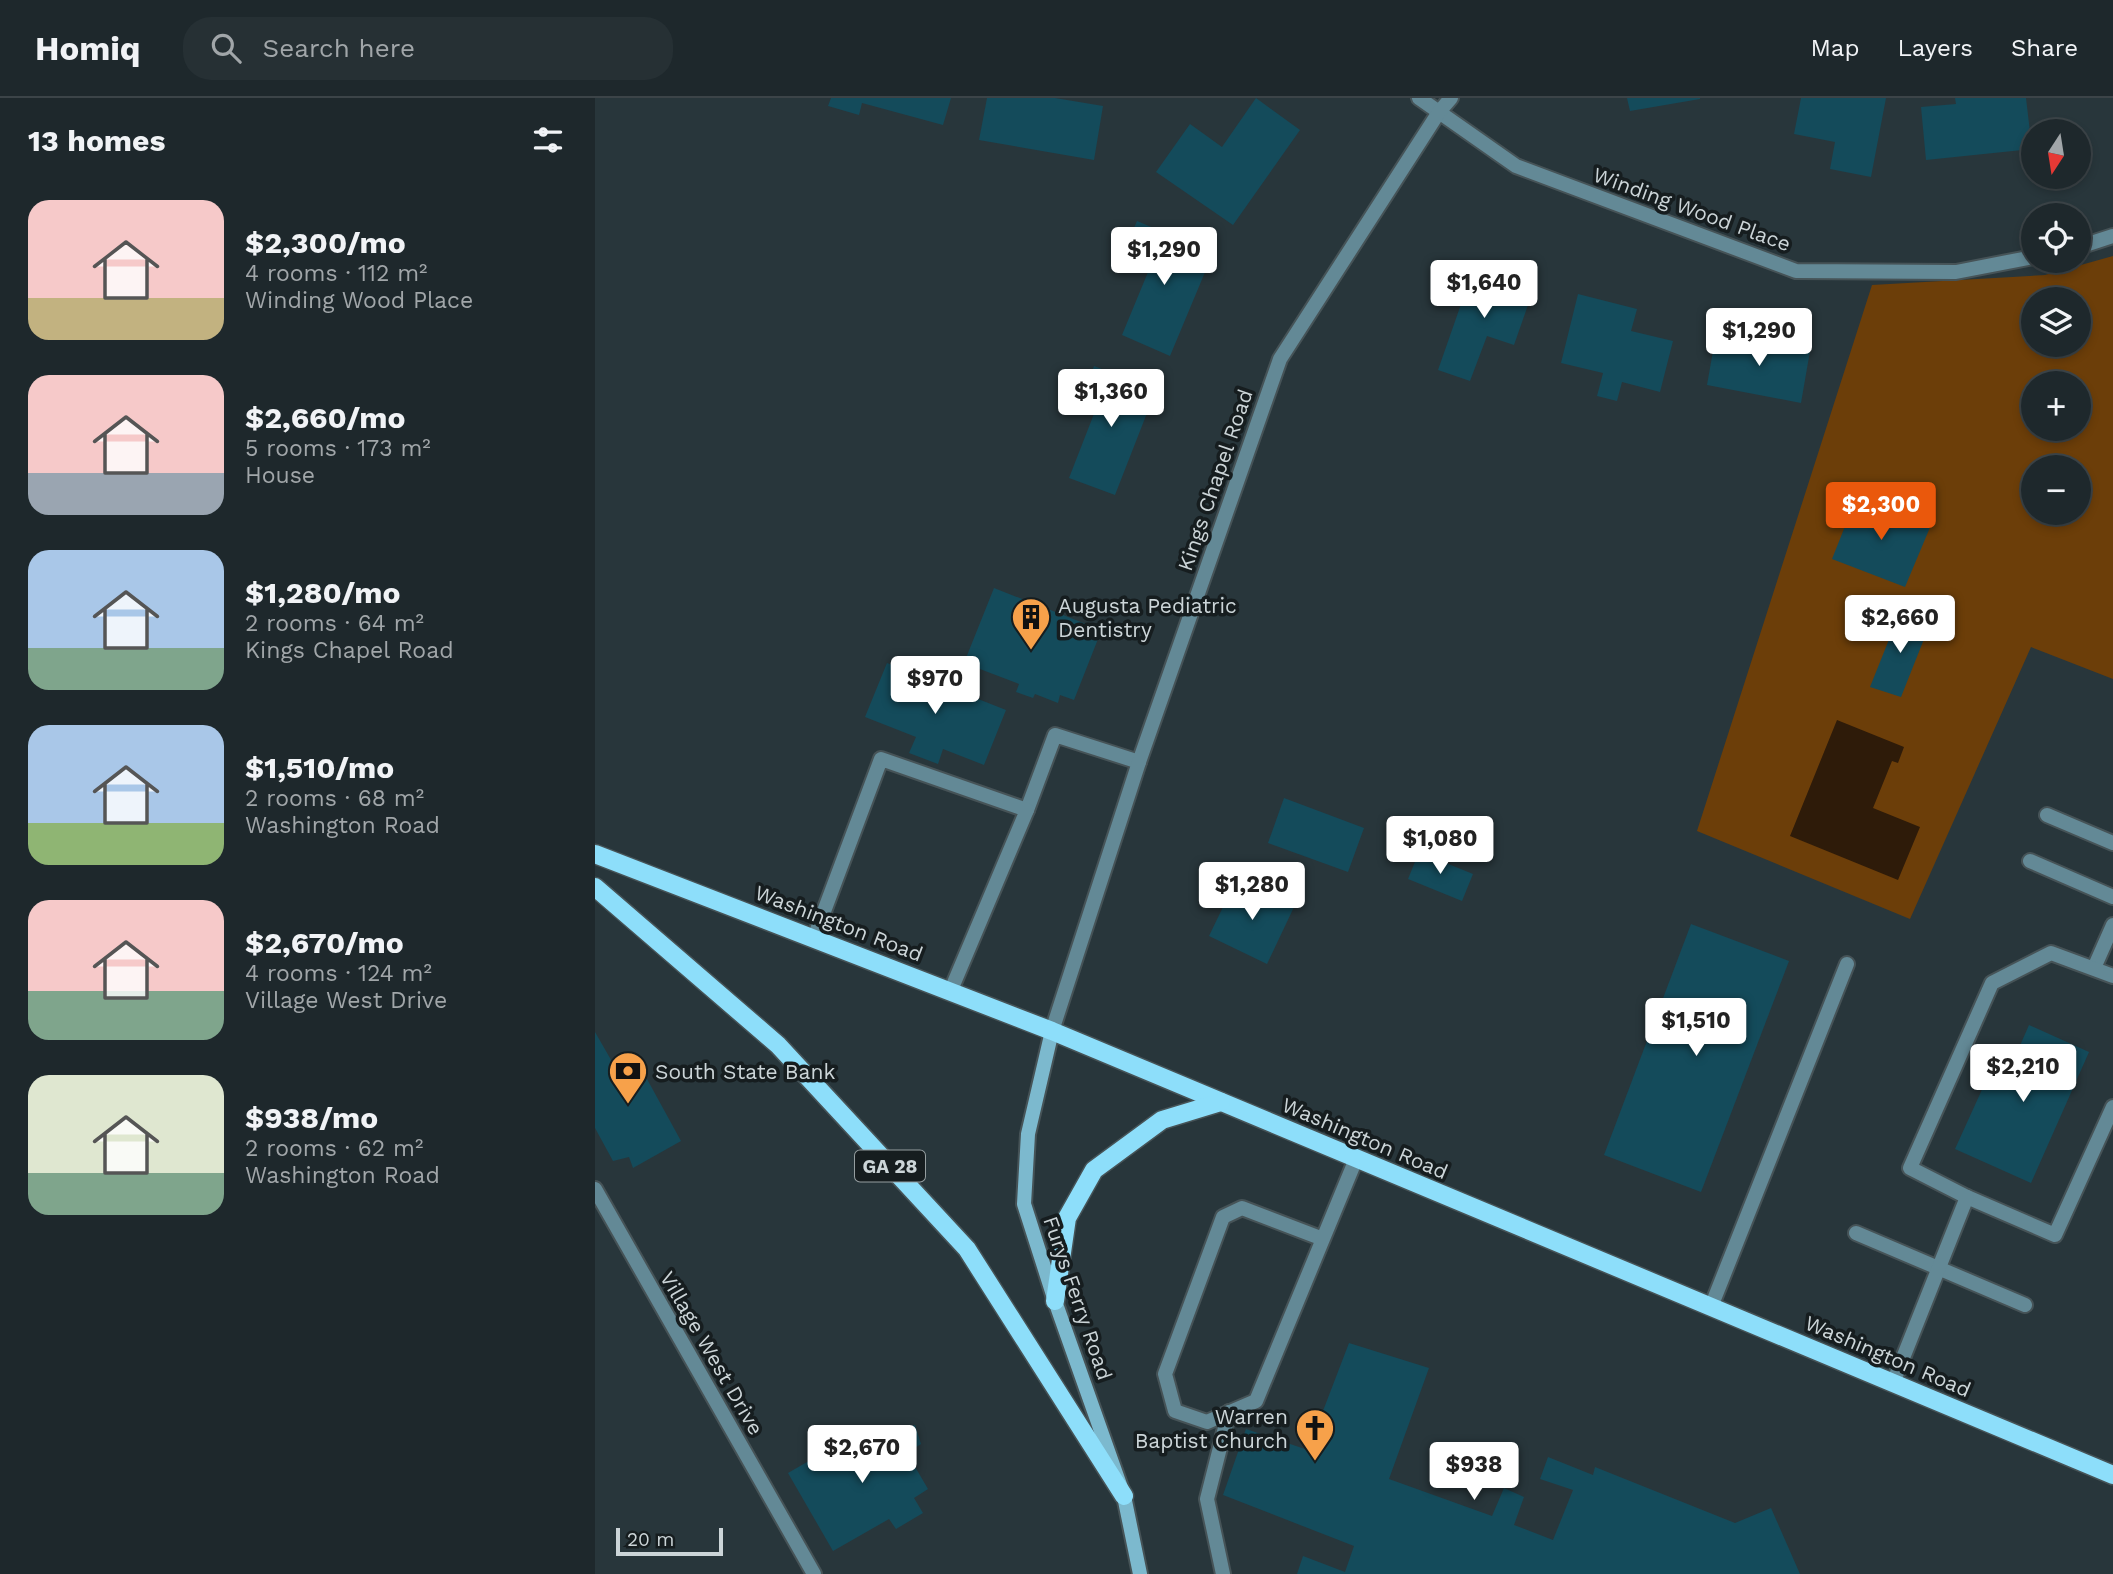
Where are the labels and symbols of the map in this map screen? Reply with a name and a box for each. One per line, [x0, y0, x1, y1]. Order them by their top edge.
north arrow [2021, 119, 2091, 189]
street label: Winding Wood Place [1590, 162, 1794, 256]
pin: $1,290 [1107, 228, 1221, 287]
pin: $1,640 [1427, 260, 1541, 320]
pin: $1,290 [1702, 308, 1816, 368]
pin: $1,360 [1054, 370, 1168, 429]
street label: Kings Chapel Road [1172, 386, 1258, 574]
pin: $2,300 [1824, 482, 1938, 542]
place label: Augusta Pediatric Dentistry [1058, 593, 1237, 642]
building icon: Augusta Pediatric Dentistry [1010, 596, 1052, 651]
pin: $2,660 [1843, 596, 1957, 655]
pin: $970 [894, 656, 976, 716]
pin: $1,080 [1383, 816, 1497, 876]
pin: $1,280 [1195, 862, 1309, 922]
street label: Washington Road [751, 879, 927, 967]
pin: $1,510 [1639, 998, 1753, 1058]
pin: $2,210 [1966, 1044, 2080, 1104]
bank icon: South State Bank [607, 1050, 649, 1105]
place label: South State Bank [655, 1059, 835, 1084]
street label: Washington Road [1278, 1092, 1452, 1184]
road number: GA 28 [855, 1150, 925, 1182]
street label: Furys Ferry Road [1038, 1213, 1118, 1383]
street label: Village West Drive [655, 1267, 769, 1439]
street label: Washington Road [1801, 1310, 1975, 1402]
place label: Warren Baptist Church [1135, 1404, 1288, 1453]
church icon: Warren Baptist Church [1294, 1407, 1336, 1462]
pin: $2,670 [805, 1426, 919, 1485]
pin: $938 [1433, 1442, 1515, 1502]
scale bar [616, 1525, 723, 1557]

